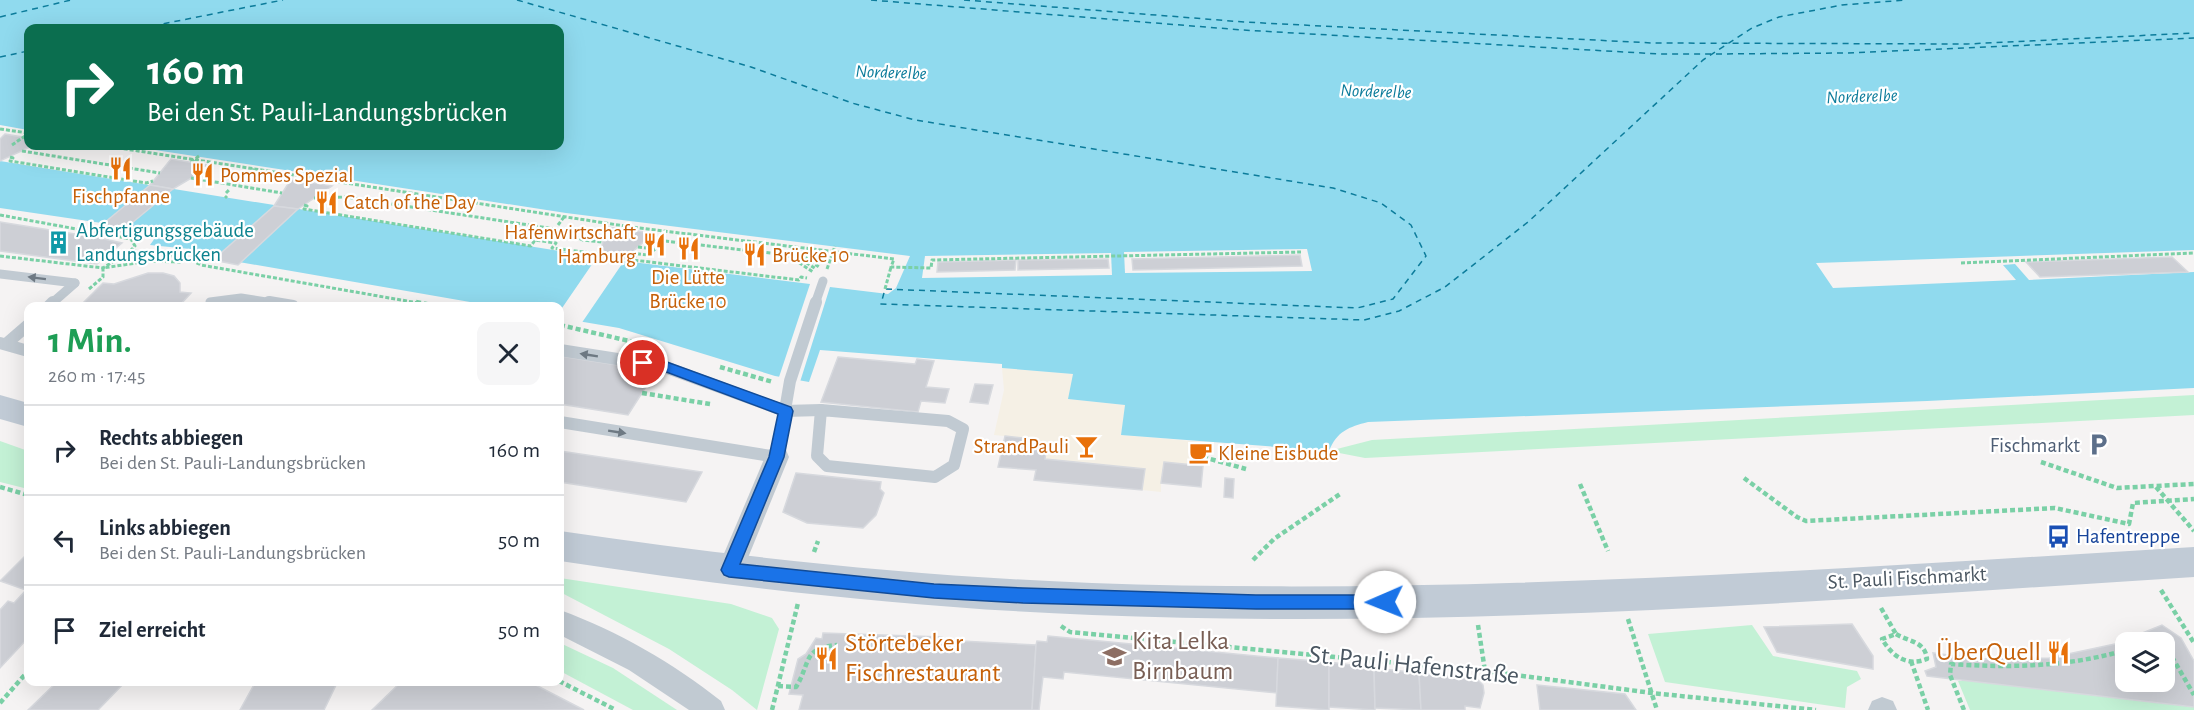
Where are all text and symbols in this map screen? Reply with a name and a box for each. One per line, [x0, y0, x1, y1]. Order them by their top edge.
icon: right [48, 48, 126, 126]
text: 160 m [147, 50, 245, 92]
water label: Norderelbe [855, 63, 927, 83]
water label: Norderelbe [1340, 82, 1412, 102]
water label: Norderelbe [1826, 87, 1898, 107]
text: Bei den St. Pauli-Landungsbrücken [147, 99, 508, 126]
restaurant icon: Fischpfanne [108, 155, 134, 181]
restaurant icon: Pommes Spezial [189, 162, 215, 188]
place label: Pommes Spezial [220, 165, 353, 186]
place label: Fischpfanne [72, 186, 170, 207]
restaurant icon: Catch of the Day [313, 189, 339, 215]
place label: Catch of the Day [344, 192, 476, 213]
place label: Abfertigungsgebäude Landungsbrücken [76, 220, 254, 265]
place label: Hafenwirtschaft Hamburg [504, 222, 637, 267]
building icon: Abfertigungsgebäude Landungsbrücken [45, 229, 71, 255]
restaurant icon: Hafenwirtschaft Hamburg [641, 231, 667, 257]
restaurant icon: Die Lütte Brücke 10 [675, 236, 701, 262]
restaurant icon: Brücke 10 [741, 242, 767, 268]
place label: Brücke 10 [772, 245, 849, 266]
place label: Die Lütte Brücke 10 [649, 267, 727, 312]
one-way arrow [28, 274, 47, 283]
button: close [477, 322, 540, 385]
text: 1 Min. [48, 323, 132, 359]
pin [617, 337, 668, 388]
icon: arrive [626, 346, 659, 379]
one-way arrow [579, 350, 598, 359]
text: 260 m · 17:45 [48, 366, 145, 386]
text: Rechts abbiegen [99, 427, 243, 449]
one-way arrow [608, 427, 627, 436]
parking icon: Fischmarkt [2085, 432, 2111, 458]
bar icon: StrandPauli [1074, 433, 1100, 459]
icon: right [48, 434, 81, 467]
place label: Fischmarkt [1990, 435, 2080, 456]
place label: StrandPauli [974, 436, 1069, 457]
text: 160 m [489, 439, 540, 461]
cafe icon: Kleine Eisbude [1187, 440, 1213, 466]
place label: Kleine Eisbude [1218, 443, 1338, 464]
text: Bei den St. Pauli-Landungsbrücken [99, 453, 366, 473]
text: Links abbiegen [99, 517, 231, 539]
bus stop icon: Hafentreppe [2045, 523, 2071, 549]
icon: left [48, 524, 81, 557]
place label: Hafentreppe [2076, 526, 2180, 547]
text: 50 m [498, 529, 540, 551]
text: Bei den St. Pauli-Landungsbrücken [99, 543, 366, 563]
street label: St. Pauli Fischmarkt [1827, 563, 1987, 593]
position arrow [1353, 570, 1417, 634]
icon: arrive [48, 614, 81, 647]
text: Ziel erreicht [99, 619, 206, 641]
text: 50 m [498, 619, 540, 641]
place label: Kita Lelka Birnbaum [1132, 628, 1233, 684]
place label: Störtebeker Fischrestaurant [845, 630, 1000, 686]
map controls [2115, 632, 2175, 692]
button: layers [2115, 632, 2175, 692]
place label: ÜberQuell [1936, 638, 2041, 665]
restaurant icon: ÜberQuell [2046, 639, 2072, 665]
street label: St. Pauli Hafenstraße [1308, 641, 1520, 689]
school or university icon: Kita Lelka Birnbaum [1101, 643, 1127, 669]
restaurant icon: Störtebeker Fischrestaurant [814, 645, 840, 671]

